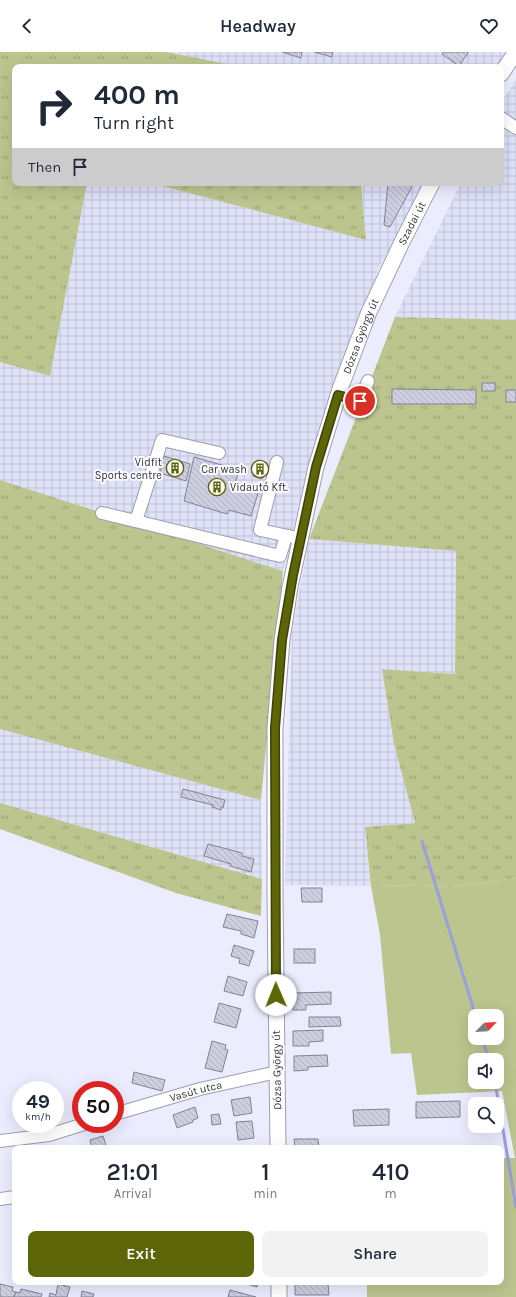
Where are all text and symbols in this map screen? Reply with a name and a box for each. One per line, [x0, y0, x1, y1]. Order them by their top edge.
icon: back [16, 15, 38, 37]
text: Headway [220, 15, 296, 37]
icon: heart [478, 15, 500, 37]
text: 400 m [94, 78, 180, 111]
icon: right [28, 80, 80, 132]
text: Turn right [94, 112, 174, 134]
icon: arrive [69, 156, 91, 178]
text: Then [28, 158, 61, 176]
street label: Szadai út [395, 199, 428, 247]
street label: Dózsa György út [340, 296, 381, 376]
pin [343, 384, 377, 418]
icon: arrive [349, 390, 371, 412]
place label: Vidfit Sports centre [95, 456, 162, 482]
building icon: Vidfit Sports centre [165, 458, 185, 478]
building icon: Car wash [250, 459, 270, 479]
place label: Car wash [201, 463, 247, 476]
building icon: Vidautó Kft. [207, 477, 227, 497]
place label: Vidautó Kft. [230, 481, 288, 494]
position arrow [255, 974, 297, 1016]
north arrow [468, 1009, 504, 1045]
map controls [468, 1009, 504, 1133]
street label: Dózsa György út [270, 1030, 284, 1110]
button: sound [468, 1053, 504, 1089]
street label: Vasút utca [168, 1078, 223, 1104]
speed limit sign: 50 [72, 1081, 124, 1133]
text: 49 [26, 1090, 50, 1113]
button: search [468, 1097, 504, 1133]
text: km/h [25, 1111, 51, 1123]
text: 21:01 [107, 1158, 159, 1186]
text: 1 [261, 1158, 270, 1186]
text: 410 [372, 1158, 409, 1186]
text: Arrival [114, 1186, 152, 1201]
text: min [254, 1186, 277, 1201]
text: m [385, 1186, 397, 1201]
button: Exit [28, 1231, 254, 1277]
button: Share [262, 1231, 488, 1277]

